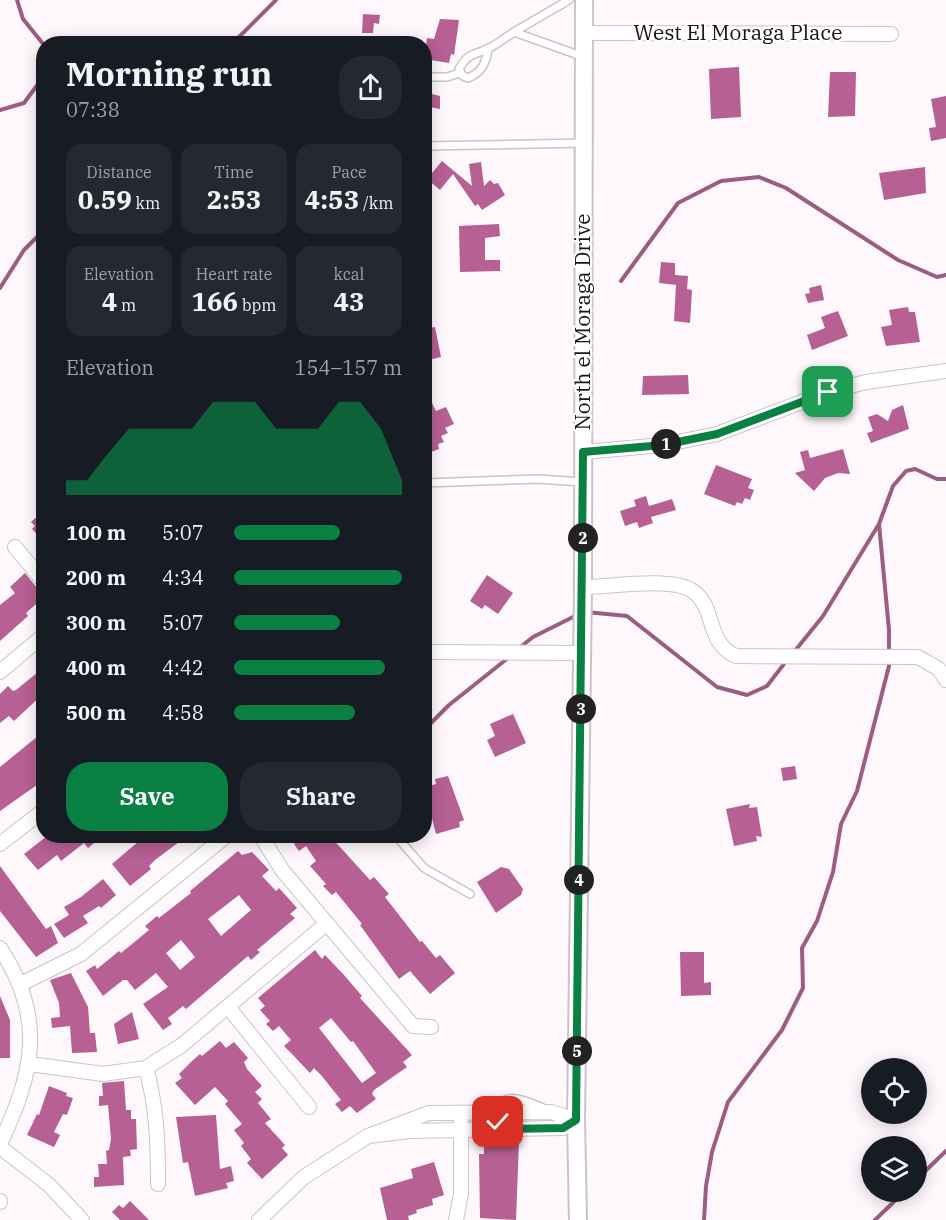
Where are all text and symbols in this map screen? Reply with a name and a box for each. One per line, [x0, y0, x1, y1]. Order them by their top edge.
street label: West El Moraga Place [634, 18, 842, 46]
text: Morning run [66, 52, 272, 95]
button: share [339, 56, 402, 119]
text: 07:38 [66, 96, 120, 123]
text: Distance [86, 162, 152, 182]
text: Time [214, 162, 254, 182]
text: Pace [331, 162, 367, 182]
text: 0.59 [78, 182, 132, 216]
text: 2:53 [207, 182, 261, 216]
text: 4:53 [305, 182, 359, 216]
text: km [132, 193, 160, 213]
text: /km [359, 193, 393, 213]
street label: North el Moraga Drive [568, 214, 596, 430]
text: Elevation [84, 264, 154, 284]
text: Heart rate [196, 264, 272, 284]
text: kcal [334, 264, 364, 284]
text: 4 [102, 284, 117, 318]
text: 166 [191, 284, 238, 318]
text: 43 [333, 284, 365, 318]
text: m [117, 295, 136, 315]
text: bpm [238, 295, 277, 315]
text: Elevation [66, 354, 154, 381]
text: 154–157 m [295, 354, 402, 381]
pin [802, 366, 853, 417]
icon: arrive [811, 375, 844, 408]
pin: 1 [651, 429, 681, 459]
text: 1 [661, 434, 671, 454]
text: 100 m [66, 519, 126, 546]
text: 5:07 [162, 519, 204, 546]
pin: 2 [568, 523, 598, 553]
text: 2 [578, 528, 588, 548]
text: 200 m [66, 564, 126, 591]
text: 4:34 [162, 564, 204, 591]
text: 300 m [66, 609, 126, 636]
text: 5:07 [162, 609, 204, 636]
text: 400 m [66, 654, 126, 681]
text: 4:42 [162, 654, 204, 681]
pin: 3 [566, 694, 596, 724]
text: 500 m [66, 699, 126, 726]
text: 4:58 [162, 699, 204, 726]
text: 3 [576, 699, 586, 719]
button: Save [66, 762, 228, 831]
button: Share [240, 762, 402, 831]
pin: 4 [564, 865, 594, 895]
text: 4 [574, 870, 584, 890]
pin: 5 [562, 1036, 592, 1066]
text: 5 [572, 1041, 582, 1061]
map controls [861, 1058, 927, 1202]
button: locate [861, 1058, 927, 1124]
pin [472, 1096, 523, 1147]
icon: check [481, 1105, 514, 1138]
button: layers [861, 1136, 927, 1202]

